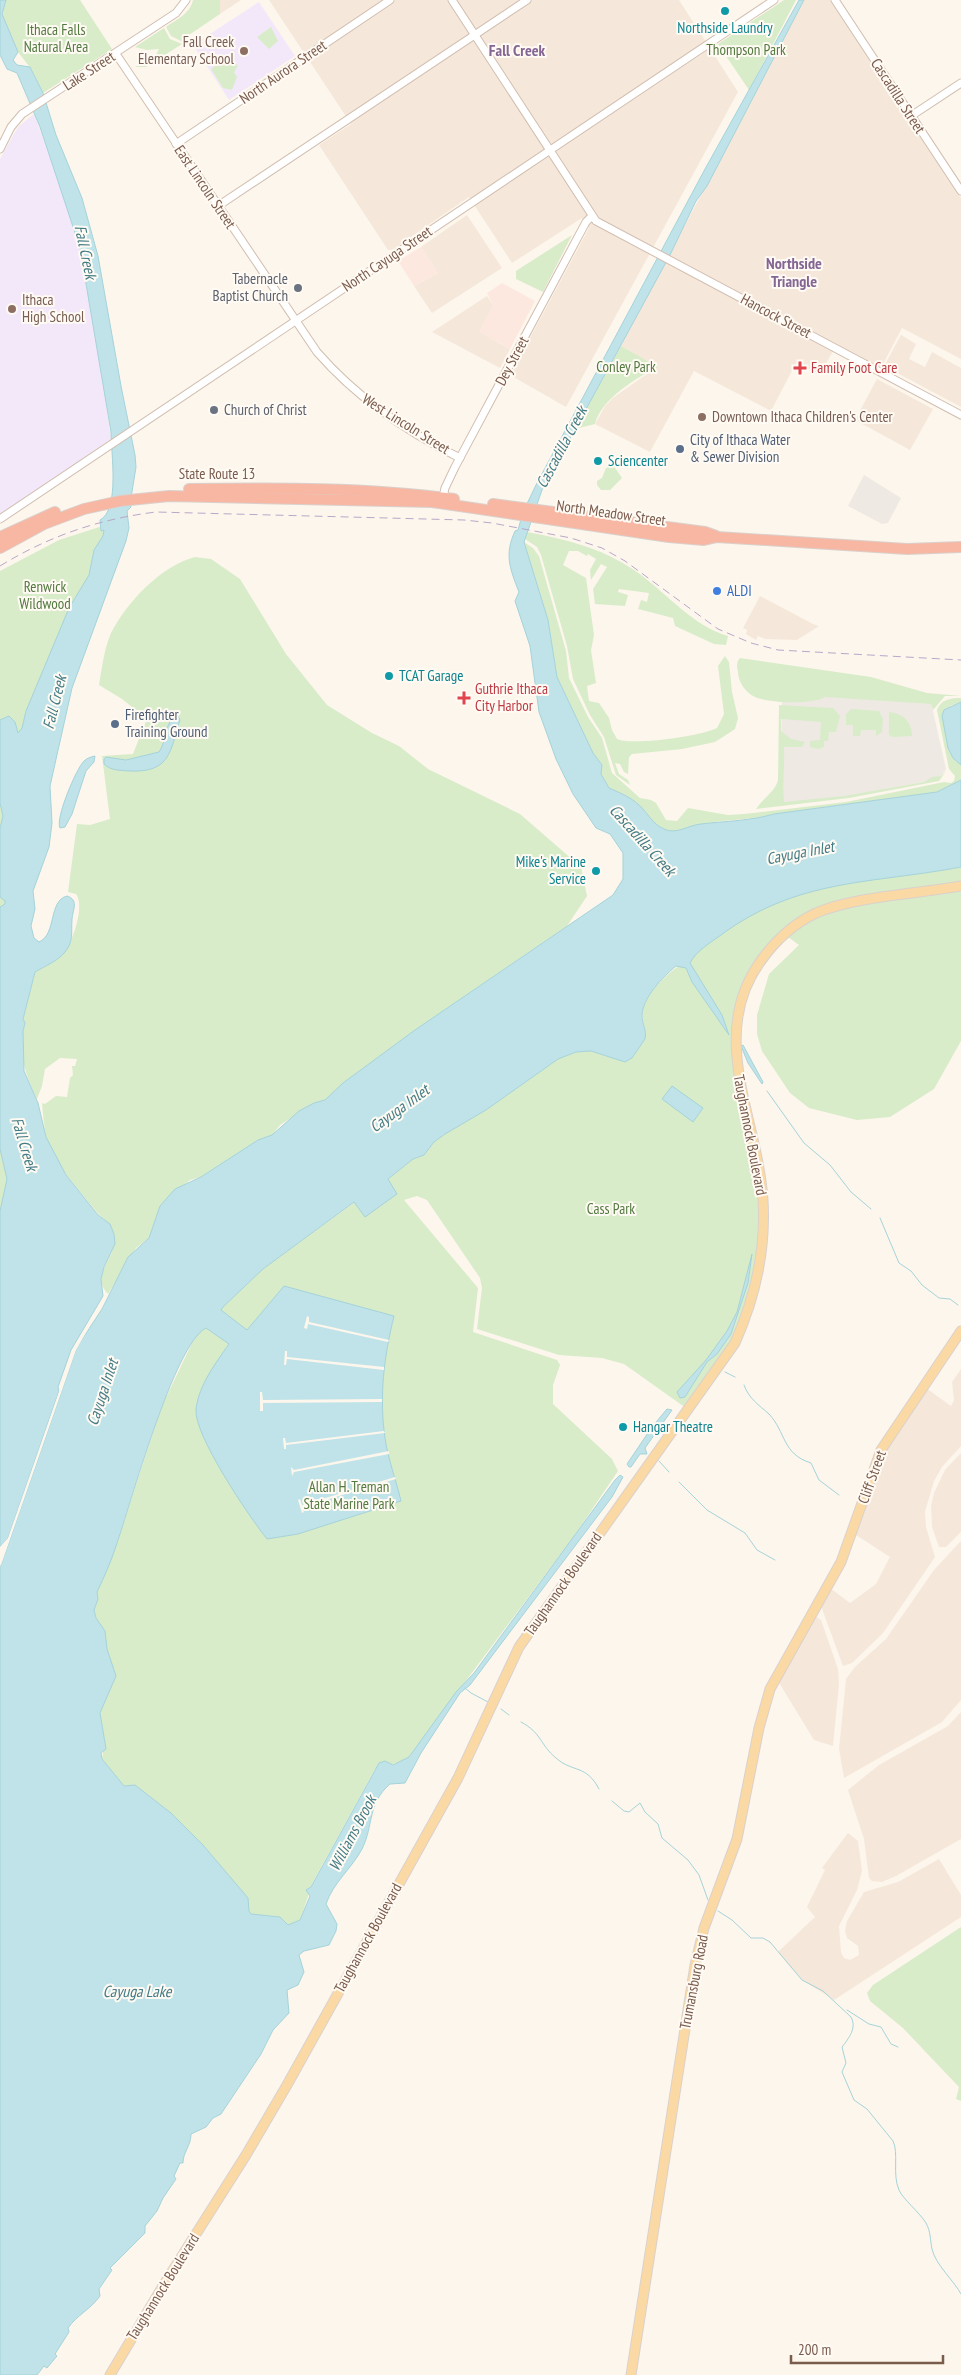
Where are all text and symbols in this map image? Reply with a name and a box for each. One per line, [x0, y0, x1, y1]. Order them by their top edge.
marker: Northside Laundry [719, 5, 731, 17]
place label: Northside Laundry [677, 18, 773, 37]
park label: Ithaca Falls Natural Area [24, 20, 88, 56]
place label: Fall Creek Elementary School [138, 32, 235, 68]
street label: North Aurora Street [236, 35, 330, 108]
district label: Fall Creek [489, 40, 546, 60]
park label: Thompson Park [706, 40, 786, 59]
marker: Fall Creek Elementary School [238, 45, 250, 57]
street label: Lake Street [59, 47, 118, 94]
street label: Cascadilla Street [867, 54, 930, 137]
street label: East Lincoln Street [170, 141, 240, 232]
street label: North Cayuga Street [338, 222, 435, 296]
water label: Fall Creek [71, 223, 102, 283]
district label: Northside Triangle [766, 253, 822, 291]
place label: Tabernacle Baptist Church [213, 269, 288, 305]
marker: Tabernacle Baptist Church [292, 282, 304, 294]
street label: Hancock Street [738, 289, 815, 342]
place label: Ithaca High School [22, 290, 85, 326]
marker: Ithaca High School [6, 303, 18, 315]
street label: Dey Street [491, 333, 532, 389]
park label: Conley Park [596, 357, 656, 376]
place label: Family Foot Care [811, 358, 898, 377]
marker: Family Foot Care [793, 361, 807, 375]
street label: West Lincoln Street [359, 389, 454, 458]
place label: Church of Christ [224, 400, 307, 419]
water label: Cascadilla Creek [531, 401, 592, 491]
marker: Church of Christ [208, 404, 220, 416]
place label: Downtown Ithaca Children's Center [712, 407, 894, 426]
marker: Downtown Ithaca Children's Center [696, 411, 708, 423]
place label: City of Ithaca Water & Sewer Division [690, 430, 791, 466]
marker: City of Ithaca Water & Sewer Division [674, 443, 686, 455]
place label: Sciencenter [608, 451, 669, 470]
marker: Sciencenter [592, 455, 604, 467]
street label: State Route 13 [179, 464, 255, 483]
street label: North Meadow Street [555, 495, 667, 530]
park label: Renwick Wildwood [19, 577, 71, 613]
place label: ALDI [727, 581, 752, 600]
marker: ALDI [711, 585, 723, 597]
place label: TCAT Garage [399, 666, 464, 685]
marker: TCAT Garage [383, 670, 395, 682]
water label: Fall Creek [38, 671, 71, 731]
place label: Guthrie Ithaca City Harbor [475, 679, 548, 715]
marker: Guthrie Ithaca City Harbor [457, 691, 471, 705]
place label: Firefighter Training Ground [125, 705, 207, 741]
marker: Firefighter Training Ground [109, 718, 121, 730]
water label: Cascadilla Creek [606, 800, 682, 881]
water label: Cayuga Inlet [764, 835, 837, 868]
place label: Mike's Marine Service [516, 852, 586, 888]
marker: Mike's Marine Service [590, 865, 602, 877]
street label: Taughannock Boulevard [729, 1073, 772, 1197]
water label: Cayuga Inlet [365, 1079, 434, 1136]
water label: Fall Creek [7, 1115, 43, 1175]
park label: Cass Park [587, 1199, 635, 1218]
water label: Cayuga Inlet [82, 1355, 123, 1428]
place label: Hangar Theatre [633, 1417, 713, 1436]
marker: Hangar Theatre [617, 1421, 629, 1433]
street label: Cliff Street [853, 1447, 890, 1506]
park label: Allan H. Treman State Marine Park [303, 1477, 395, 1513]
street label: Taughannock Boulevard [520, 1528, 606, 1639]
water label: Williams Brook [324, 1790, 381, 1874]
street label: Taughannock Boulevard [330, 1880, 406, 1996]
street label: Trumansburg Road [675, 1933, 712, 2031]
water label: Cayuga Lake [103, 1981, 173, 2001]
street label: Taughannock Boulevard [122, 2230, 203, 2344]
scale bar [791, 2332, 944, 2364]
text: 200 m [798, 2340, 831, 2359]

